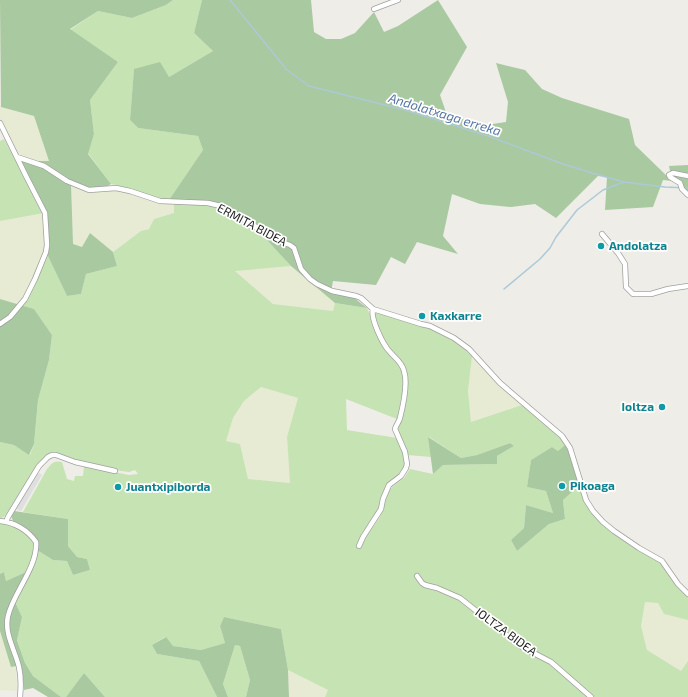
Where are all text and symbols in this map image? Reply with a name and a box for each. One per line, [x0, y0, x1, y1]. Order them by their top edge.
water label: Andolatxaga erreka [386, 89, 503, 139]
street label: ERMITA BIDEA [215, 200, 290, 249]
place label: Andolatza [609, 238, 667, 252]
marker: Andolatza [596, 241, 606, 251]
place label: Kaxkarre [430, 308, 482, 322]
marker: Kaxkarre [417, 311, 427, 321]
place label: Ioltza [622, 399, 654, 413]
marker: Ioltza [657, 402, 667, 412]
place label: Pikoaga [570, 478, 615, 492]
place label: Juantxipiborda [126, 479, 211, 493]
marker: Pikoaga [557, 481, 567, 491]
marker: Juantxipiborda [113, 482, 123, 492]
street label: IOLTZA BIDEA [473, 604, 540, 658]

